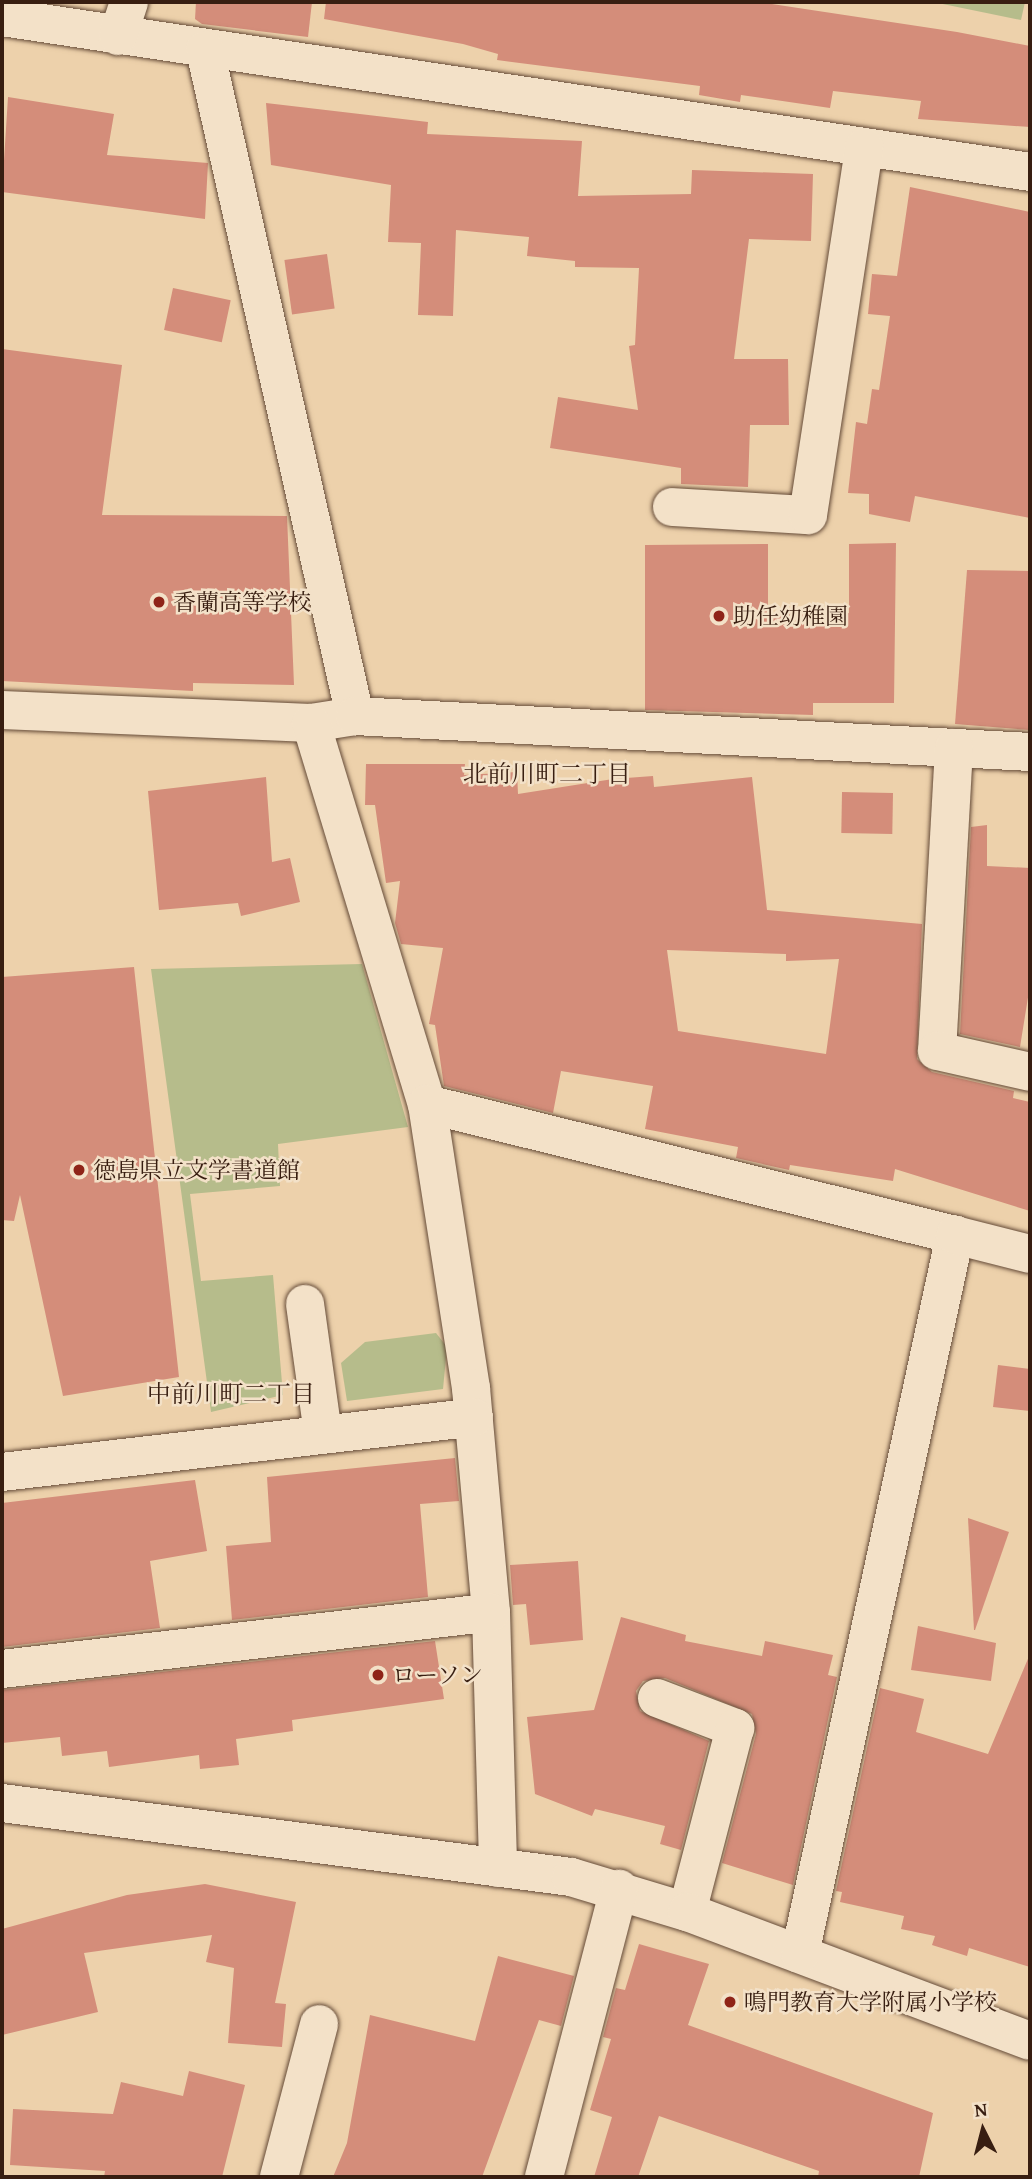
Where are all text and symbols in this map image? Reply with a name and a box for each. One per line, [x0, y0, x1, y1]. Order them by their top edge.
place label: 香蘭高等学校 [173, 588, 311, 616]
marker: 香蘭高等学校 [151, 594, 167, 610]
place label: 助任幼稚園 [733, 602, 848, 630]
marker: 助任幼稚園 [711, 608, 727, 624]
district label: 北前川町二丁目 [463, 760, 631, 788]
place label: 徳島県立文学書道館 [93, 1156, 300, 1184]
marker: 徳島県立文学書道館 [71, 1162, 87, 1178]
district label: 中前川町二丁目 [147, 1380, 315, 1408]
place label: ローソン [392, 1661, 484, 1689]
marker: ローソン [370, 1667, 386, 1683]
place label: 鳴門教育大学附属小学校 [744, 1988, 997, 2016]
marker: 鳴門教育大学附属小学校 [722, 1994, 738, 2010]
north arrow [948, 2095, 1018, 2165]
text: N [973, 2095, 989, 2124]

